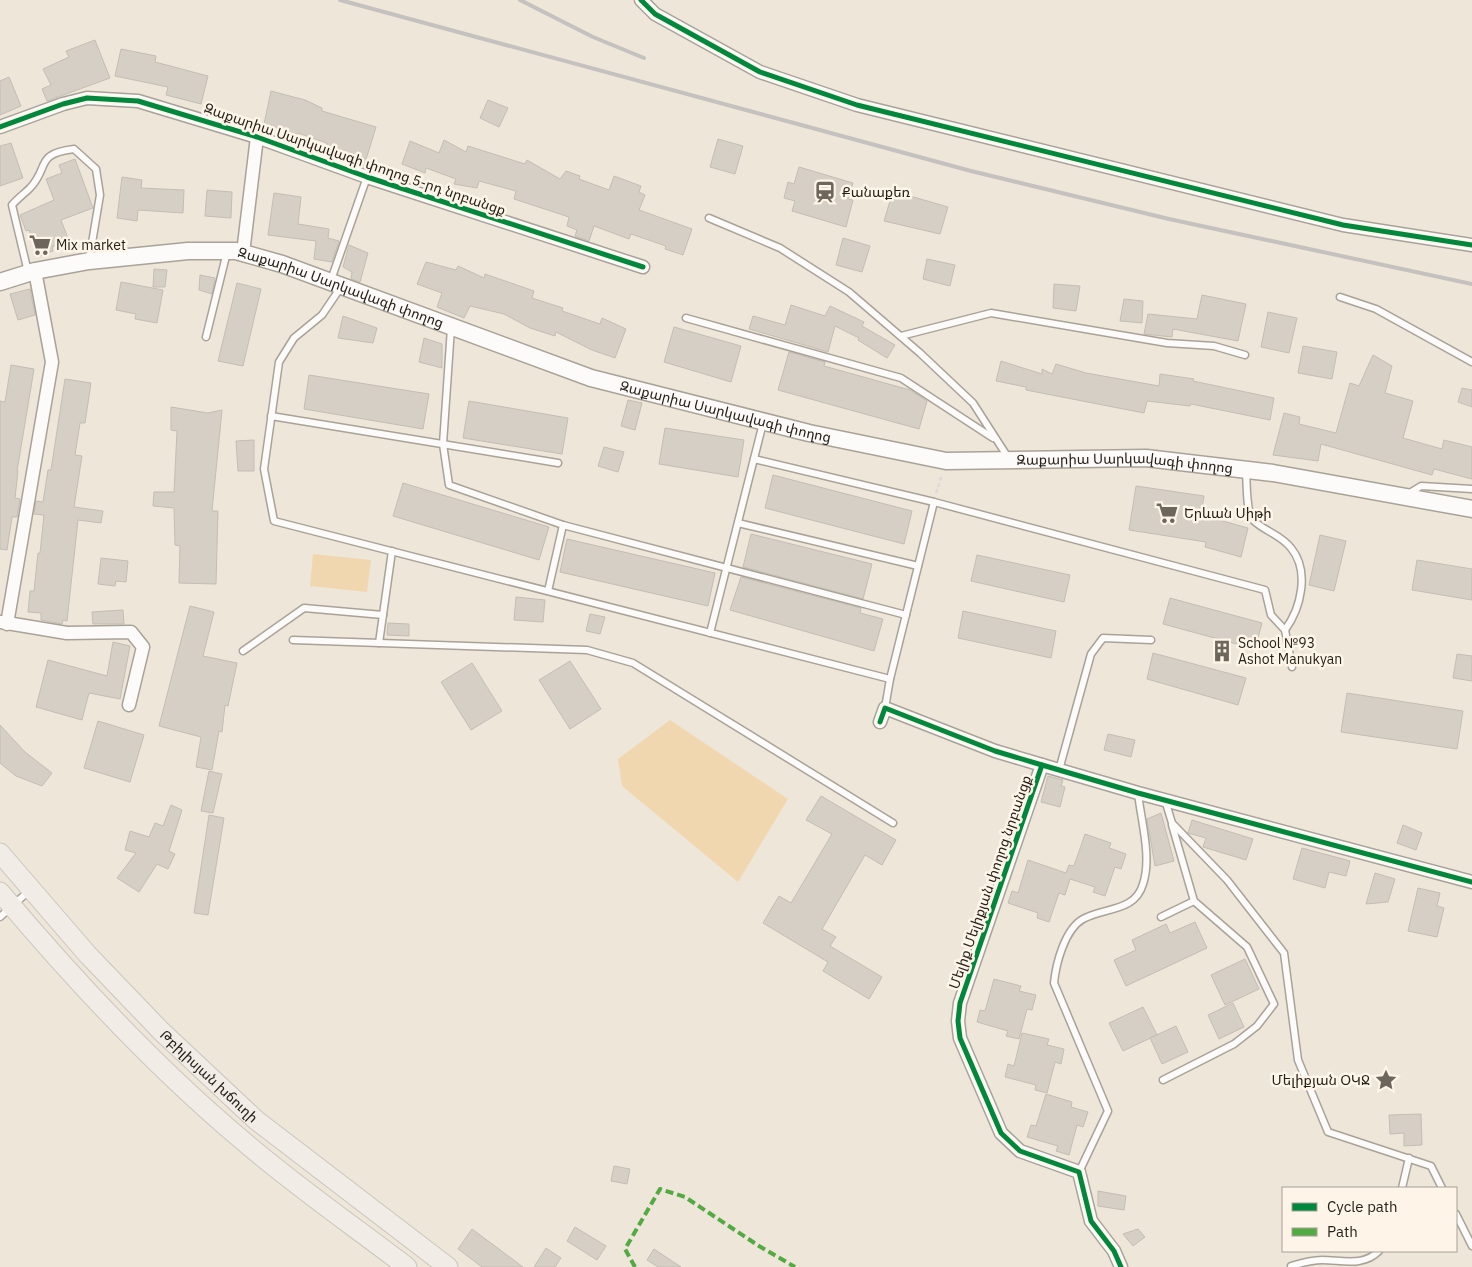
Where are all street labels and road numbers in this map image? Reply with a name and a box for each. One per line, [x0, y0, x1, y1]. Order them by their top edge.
street label: Զաքարիա Սարկավագի փողոց 5-րդ նրբանցք [202, 99, 508, 219]
street label: Զաքարիա Սարկավագի փողոց [236, 243, 446, 332]
street label: Զաքարիա Սարկավագի փողոց [618, 377, 833, 446]
street label: Զաքարիա Սարկավագի փողոց [1016, 449, 1234, 477]
street label: Մելիք Մելիքյան փողոց նրբանցք [945, 773, 1035, 991]
street label: Թբիլիսյան խճուղի [156, 1026, 262, 1126]

